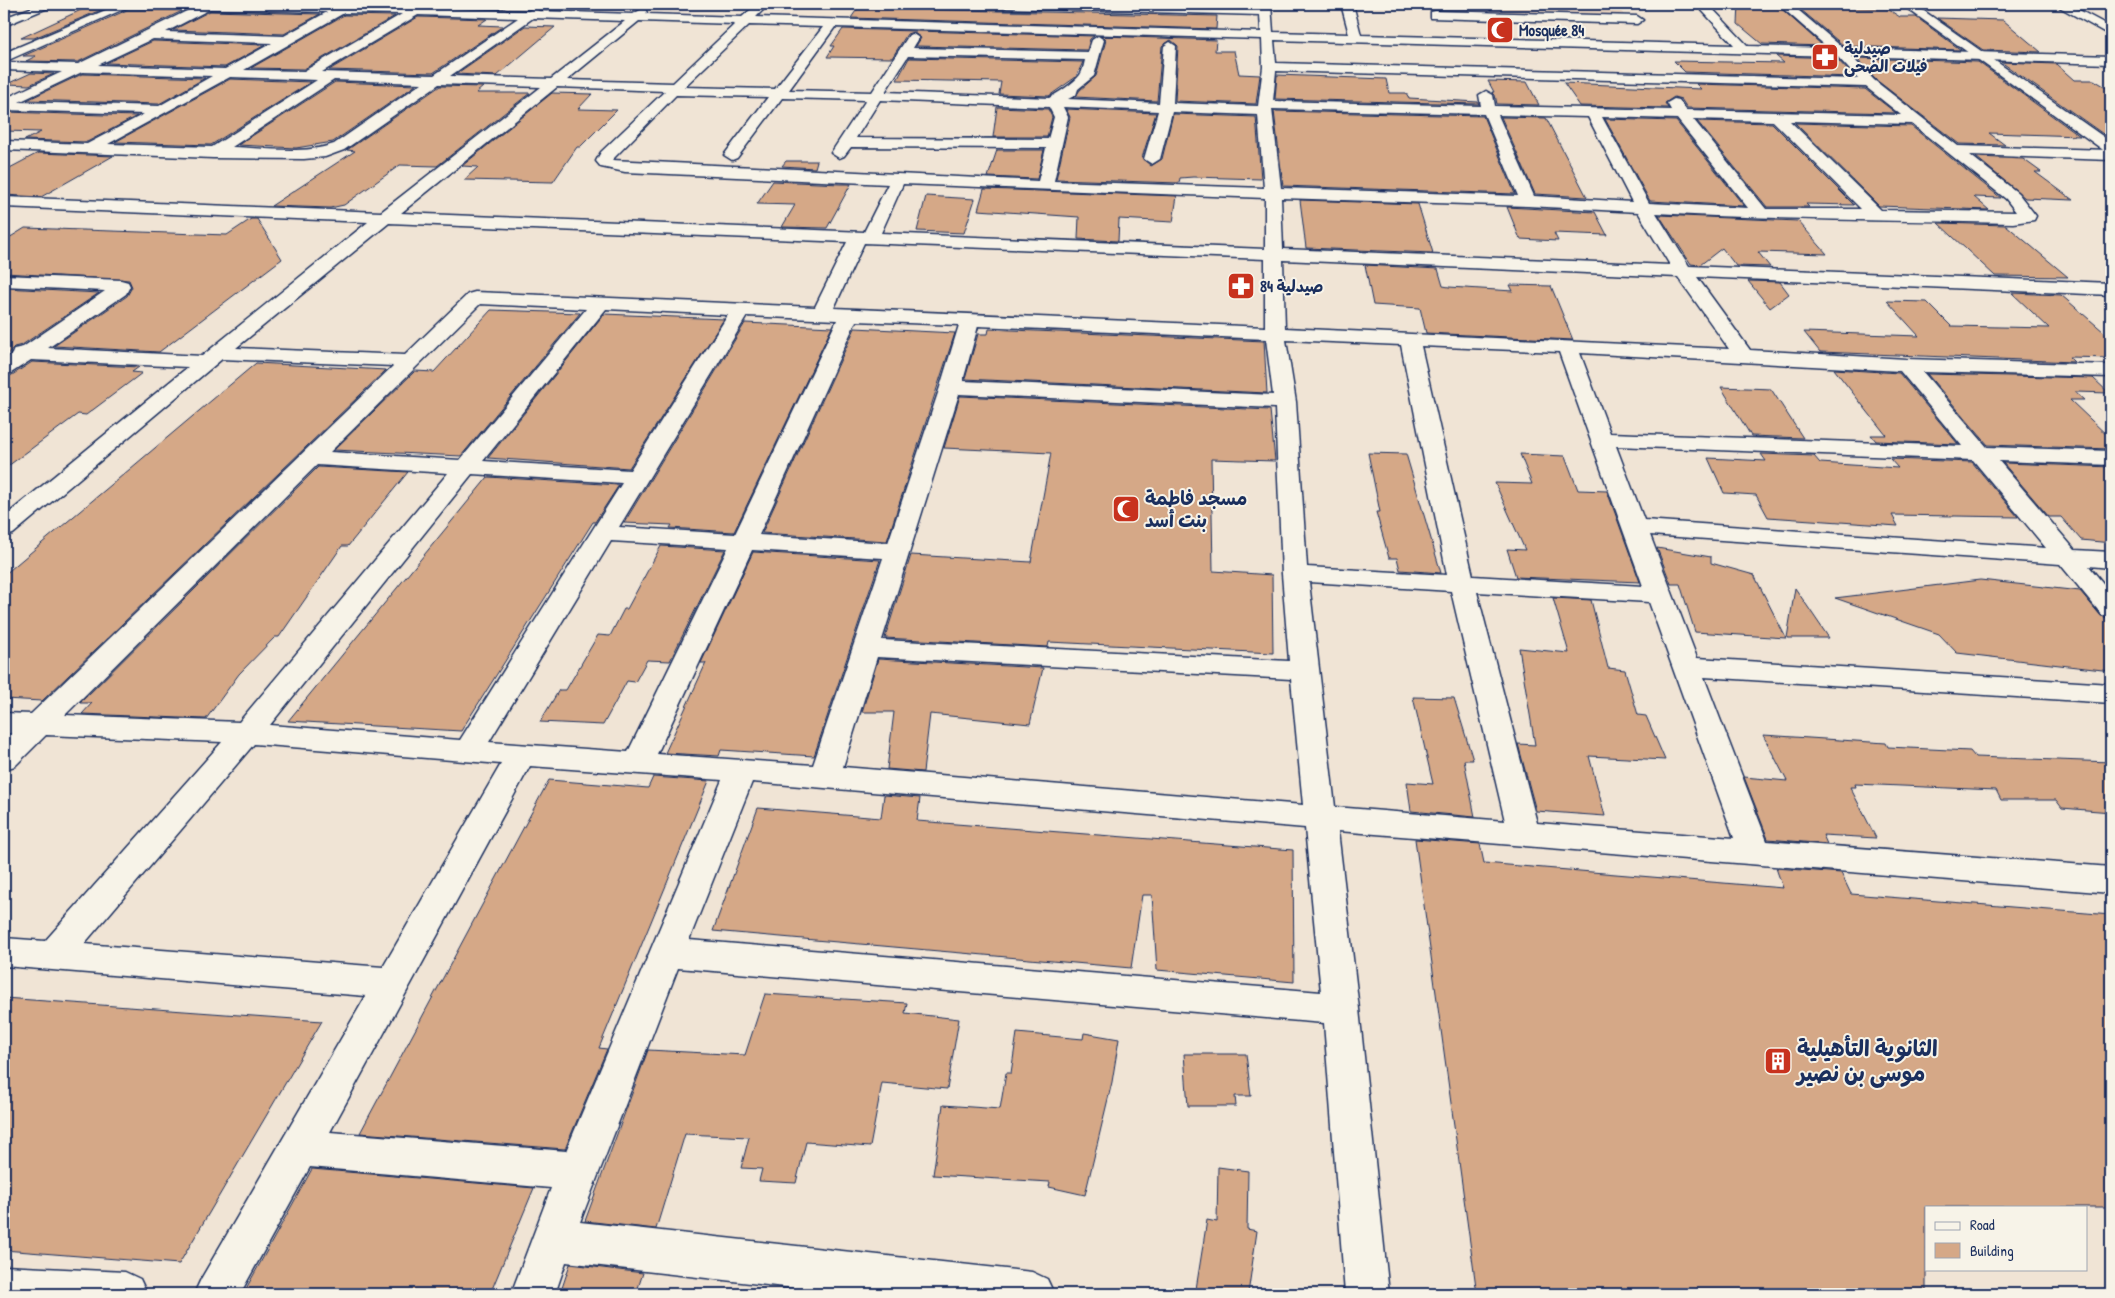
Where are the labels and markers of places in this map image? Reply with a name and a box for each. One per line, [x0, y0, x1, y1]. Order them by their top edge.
mosque icon: Mosquée 84 [1485, 15, 1515, 45]
place label: Mosquée 84 [1519, 19, 1584, 42]
place label: صيدلية فيلات الضحى [1844, 37, 1928, 77]
pharmacy icon: صيدلية فيلات الضحى [1810, 42, 1840, 72]
pharmacy icon: 84 صيدلية [1226, 271, 1256, 301]
place label: 84 صيدلية [1260, 275, 1324, 297]
place label: مسجد فاطمة بنت أسد [1145, 485, 1247, 533]
mosque icon: مسجد فاطمة بنت أسد [1111, 494, 1141, 524]
place label: الثانوية التأهيلية موسى بن نصير [1795, 1033, 1938, 1088]
building icon: الثانوية التأهيلية موسى بن نصير [1763, 1046, 1793, 1076]

